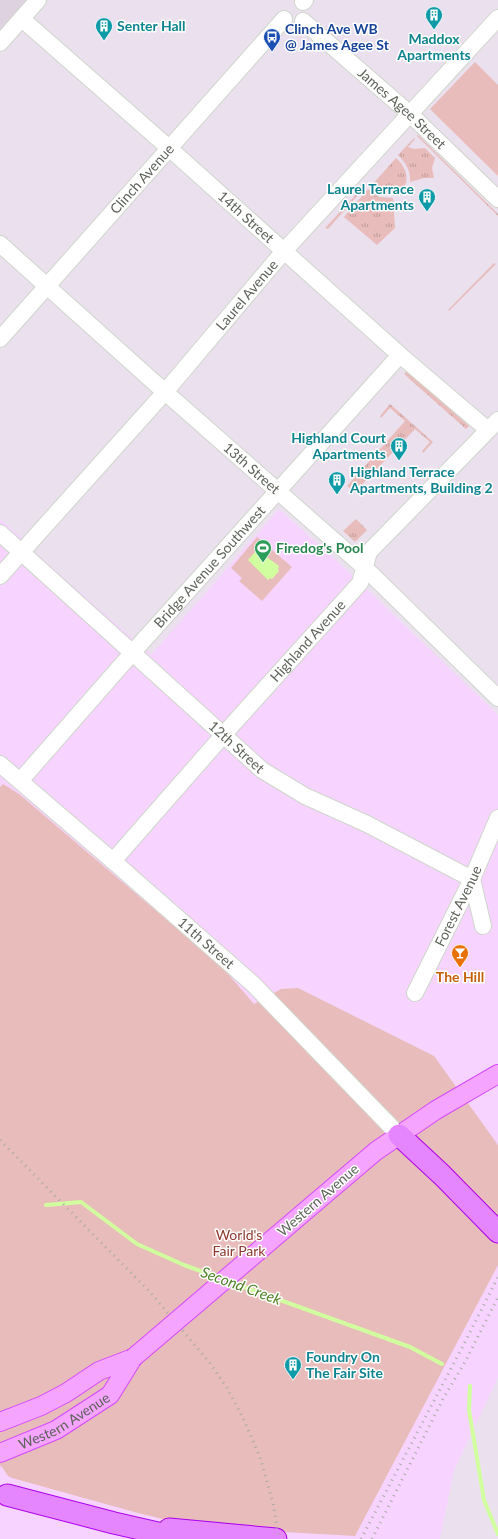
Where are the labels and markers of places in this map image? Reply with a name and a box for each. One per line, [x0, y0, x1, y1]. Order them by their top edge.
building icon: Maddox Apartments [424, 5, 444, 30]
building icon: Senter Hall [94, 16, 114, 41]
place label: Senter Hall [117, 17, 186, 34]
place label: Clinch Ave WB @ James Agee St [285, 20, 390, 53]
bus stop icon: Clinch Ave WB @ James Agee St [262, 27, 282, 52]
place label: Maddox Apartments [396, 30, 471, 63]
place label: Laurel Terrace Apartments [327, 180, 415, 213]
building icon: Laurel Terrace Apartments [417, 187, 437, 212]
place label: Highland Court Apartments [291, 429, 387, 462]
building icon: Highland Court Apartments [389, 436, 409, 461]
place label: Highland Terrace Apartments, Building 2 [349, 463, 493, 496]
building icon: Highland Terrace Apartments, Building 2 [327, 470, 347, 495]
sports icon: Firedog's Pool [253, 538, 273, 563]
place label: Firedog's Pool [276, 539, 364, 556]
bar icon: The Hill [450, 943, 470, 968]
place label: The Hill [436, 968, 484, 985]
place label: Foundry On The Fair Site [306, 1348, 383, 1381]
building icon: Foundry On The Fair Site [283, 1355, 303, 1380]

